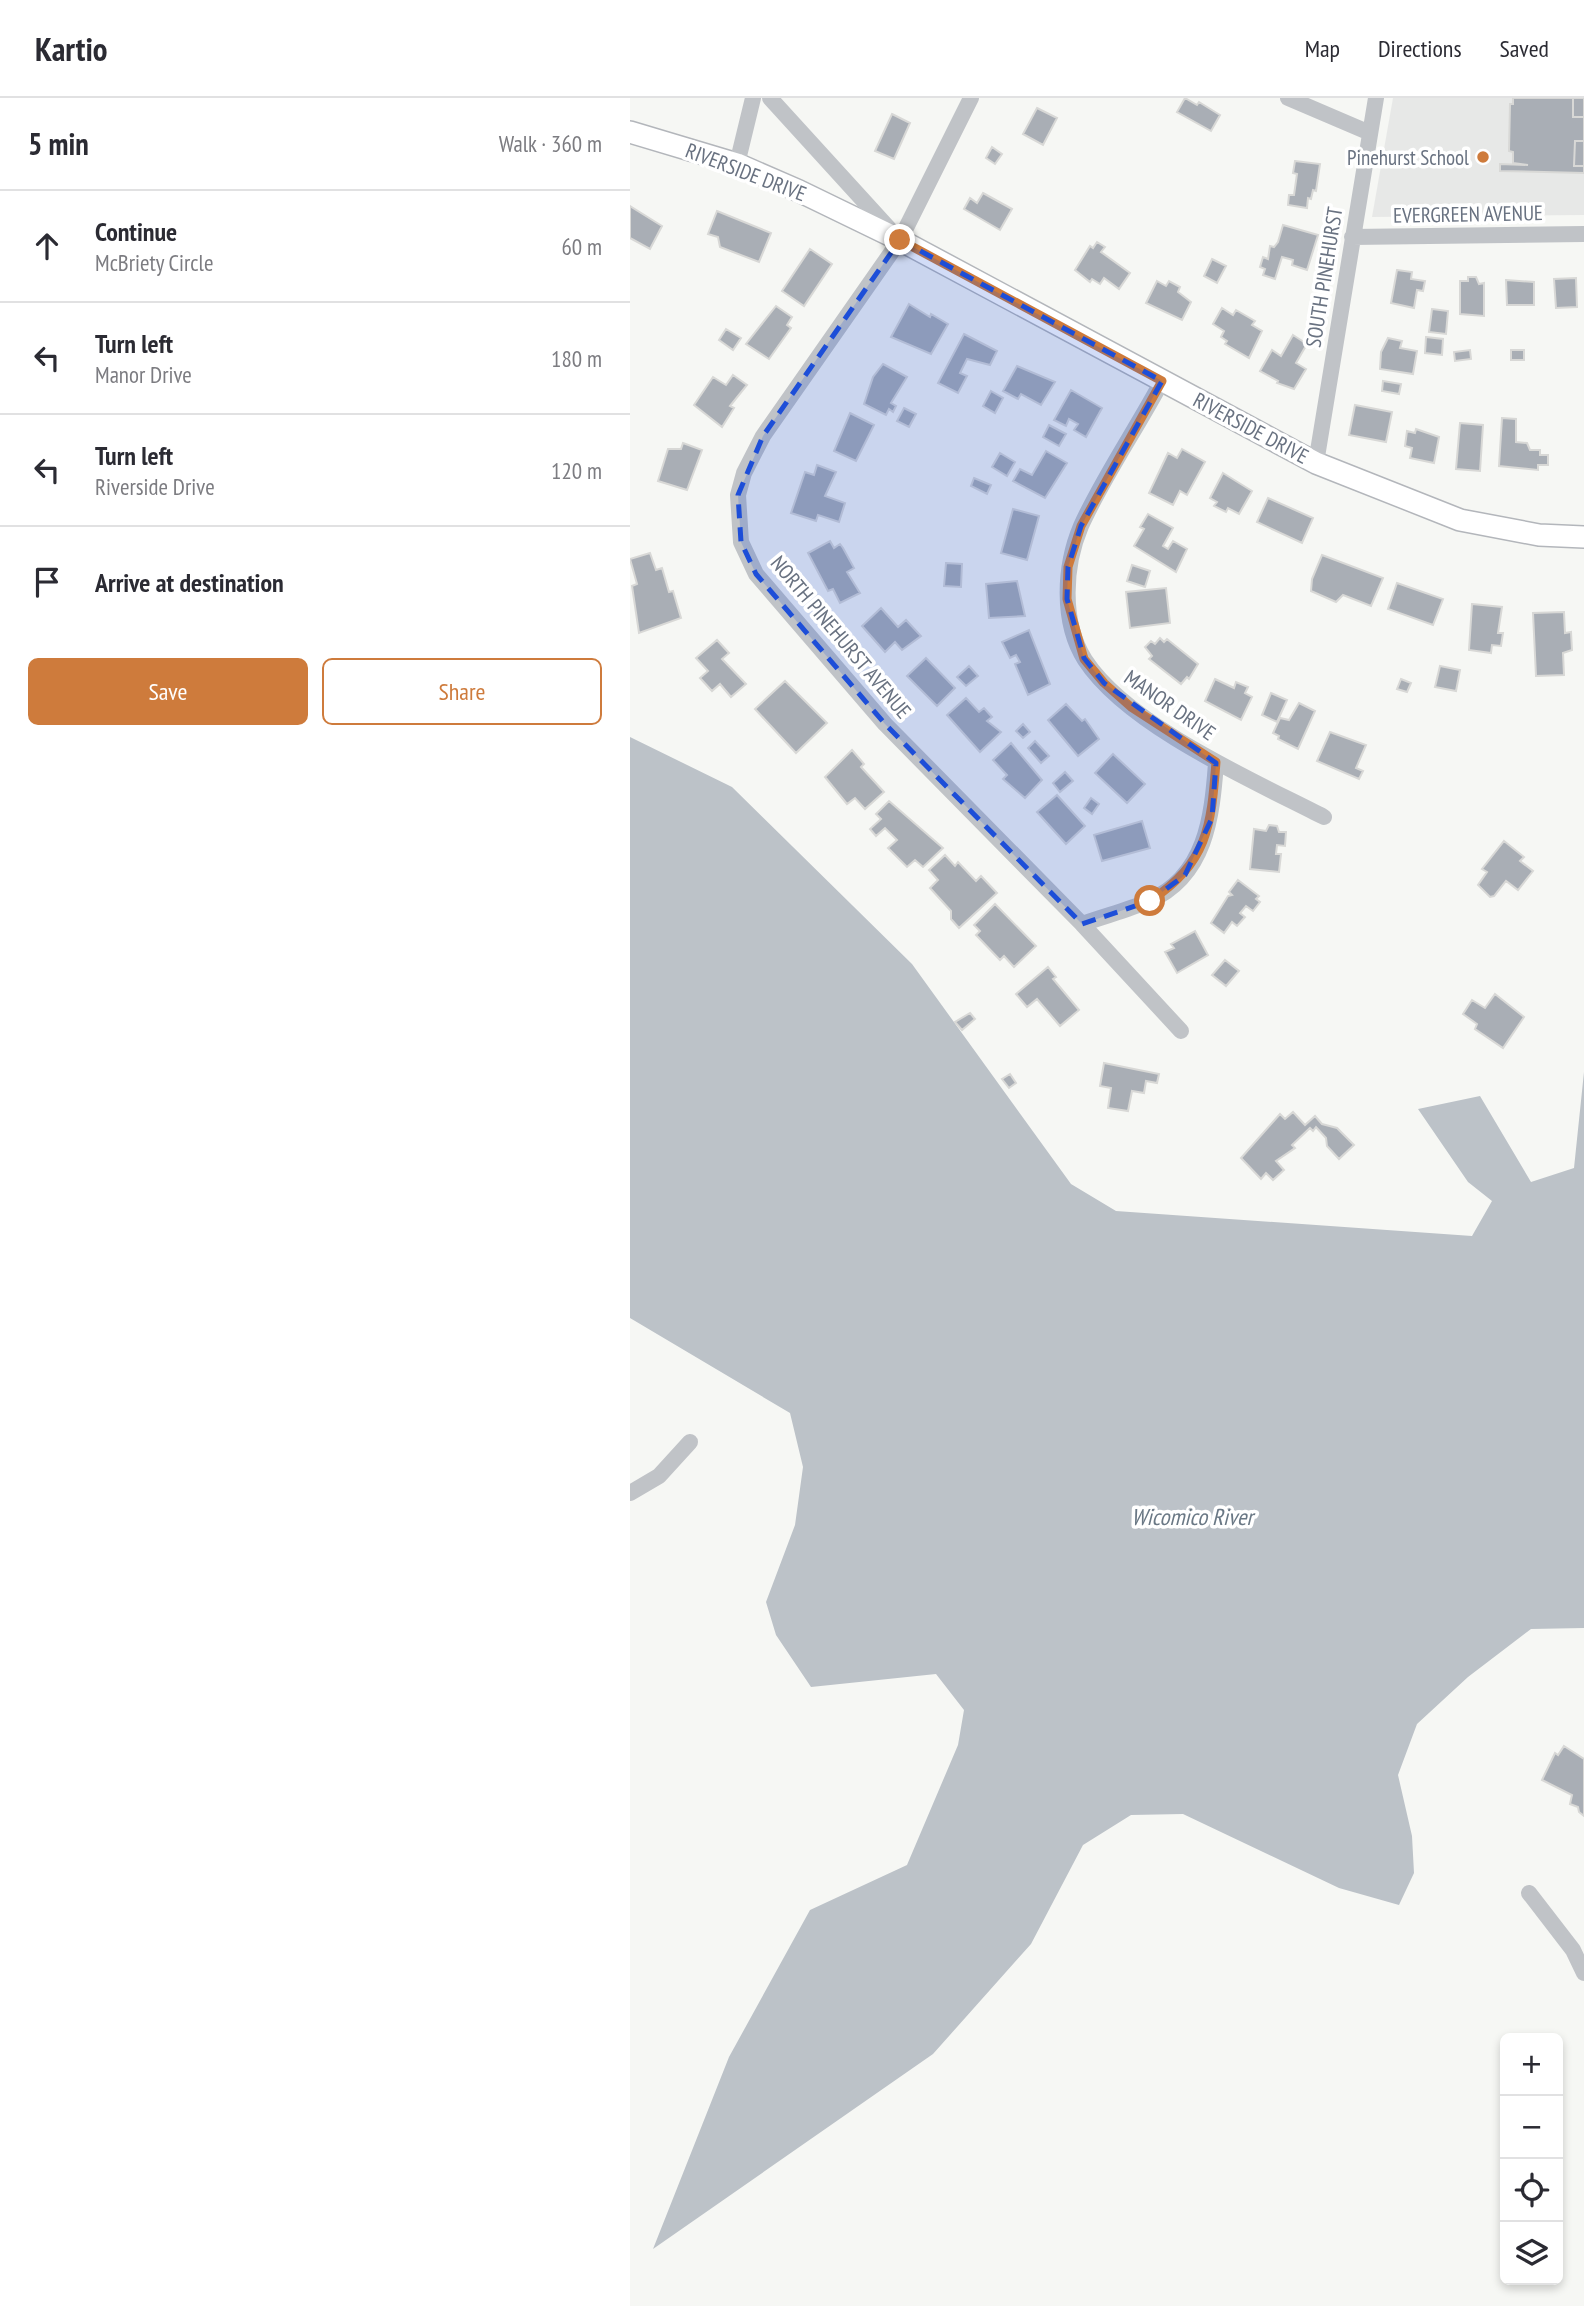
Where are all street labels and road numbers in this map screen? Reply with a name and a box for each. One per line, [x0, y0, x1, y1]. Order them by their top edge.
street label: RIVERSIDE DRIVE [682, 137, 810, 207]
street label: EVERGREEN AVENUE [1393, 199, 1543, 229]
street label: SOUTH PINEHURST [1300, 204, 1349, 349]
street label: RIVERSIDE DRIVE [1189, 386, 1313, 470]
street label: NORTH PINEHURST AVENUE [765, 550, 917, 724]
street label: MANOR DRIVE [1119, 664, 1221, 746]

